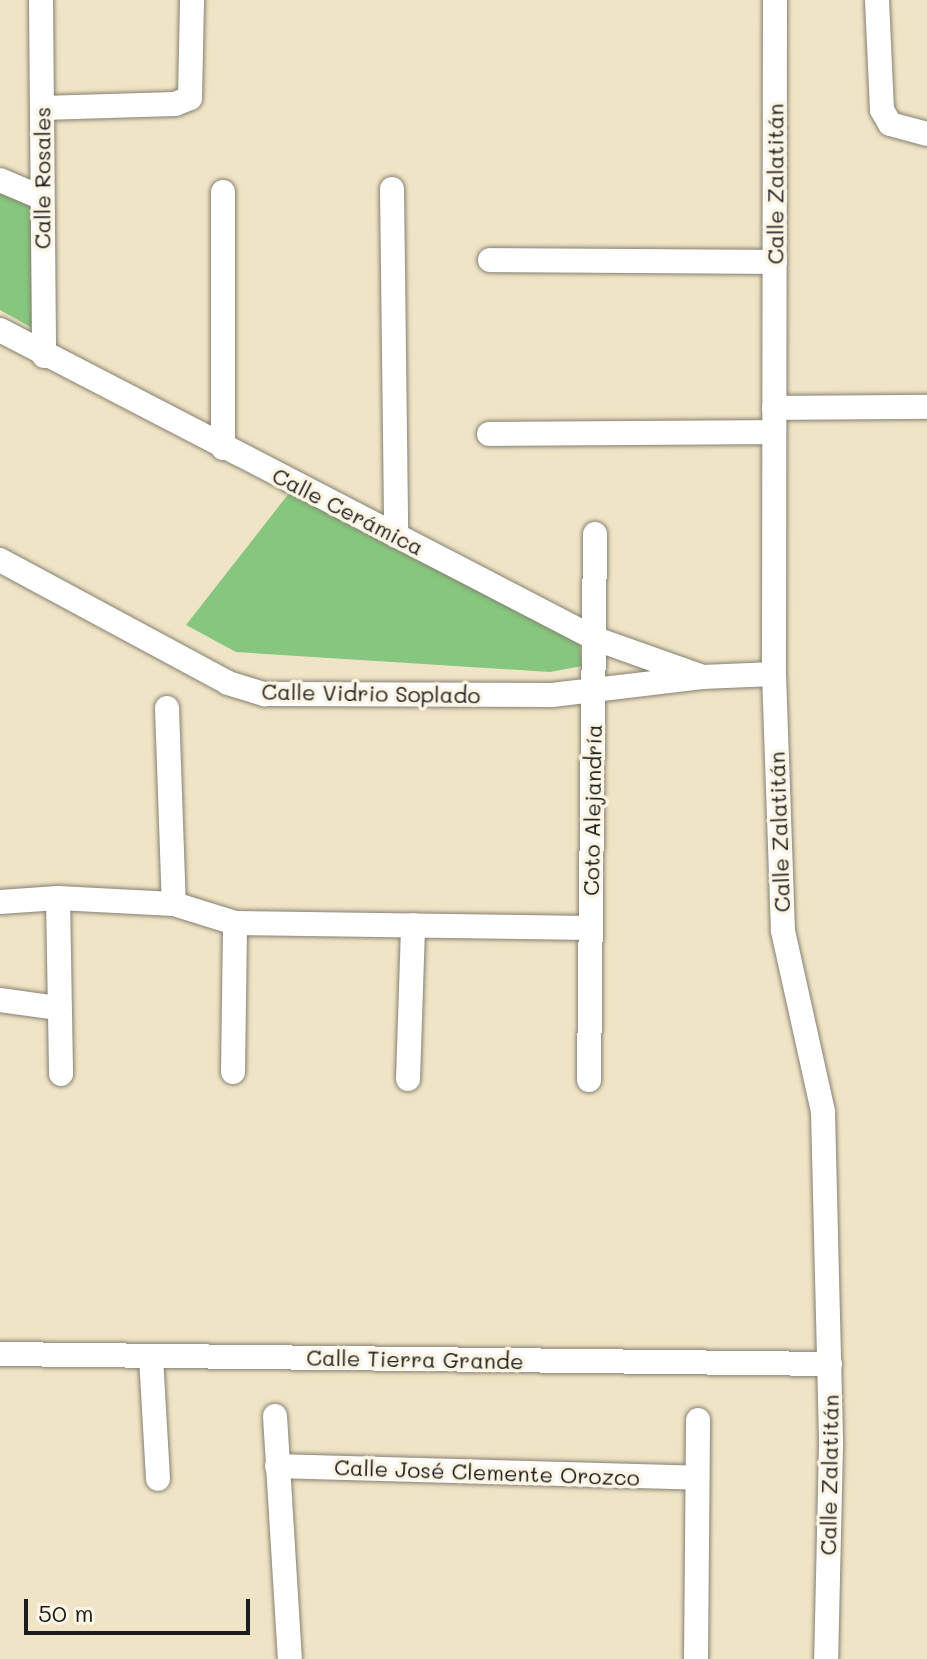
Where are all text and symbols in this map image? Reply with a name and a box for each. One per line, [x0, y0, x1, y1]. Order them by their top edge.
street label: Calle Zalatitán [762, 104, 788, 264]
street label: Calle Rosales [29, 107, 55, 249]
street label: Calle Cerámica [268, 462, 428, 560]
street label: Calle Vidrio Soplado [261, 678, 481, 708]
street label: Coto Alejandría [577, 724, 607, 896]
street label: Calle Zalatitán [763, 751, 795, 913]
street label: Calle Tierra Grande [306, 1344, 524, 1374]
street label: Calle Zalatitán [814, 1394, 844, 1556]
street label: Calle José Clemente Orozco [334, 1453, 640, 1491]
scale bar [28, 1583, 254, 1633]
text: 50 m [38, 1597, 94, 1628]

